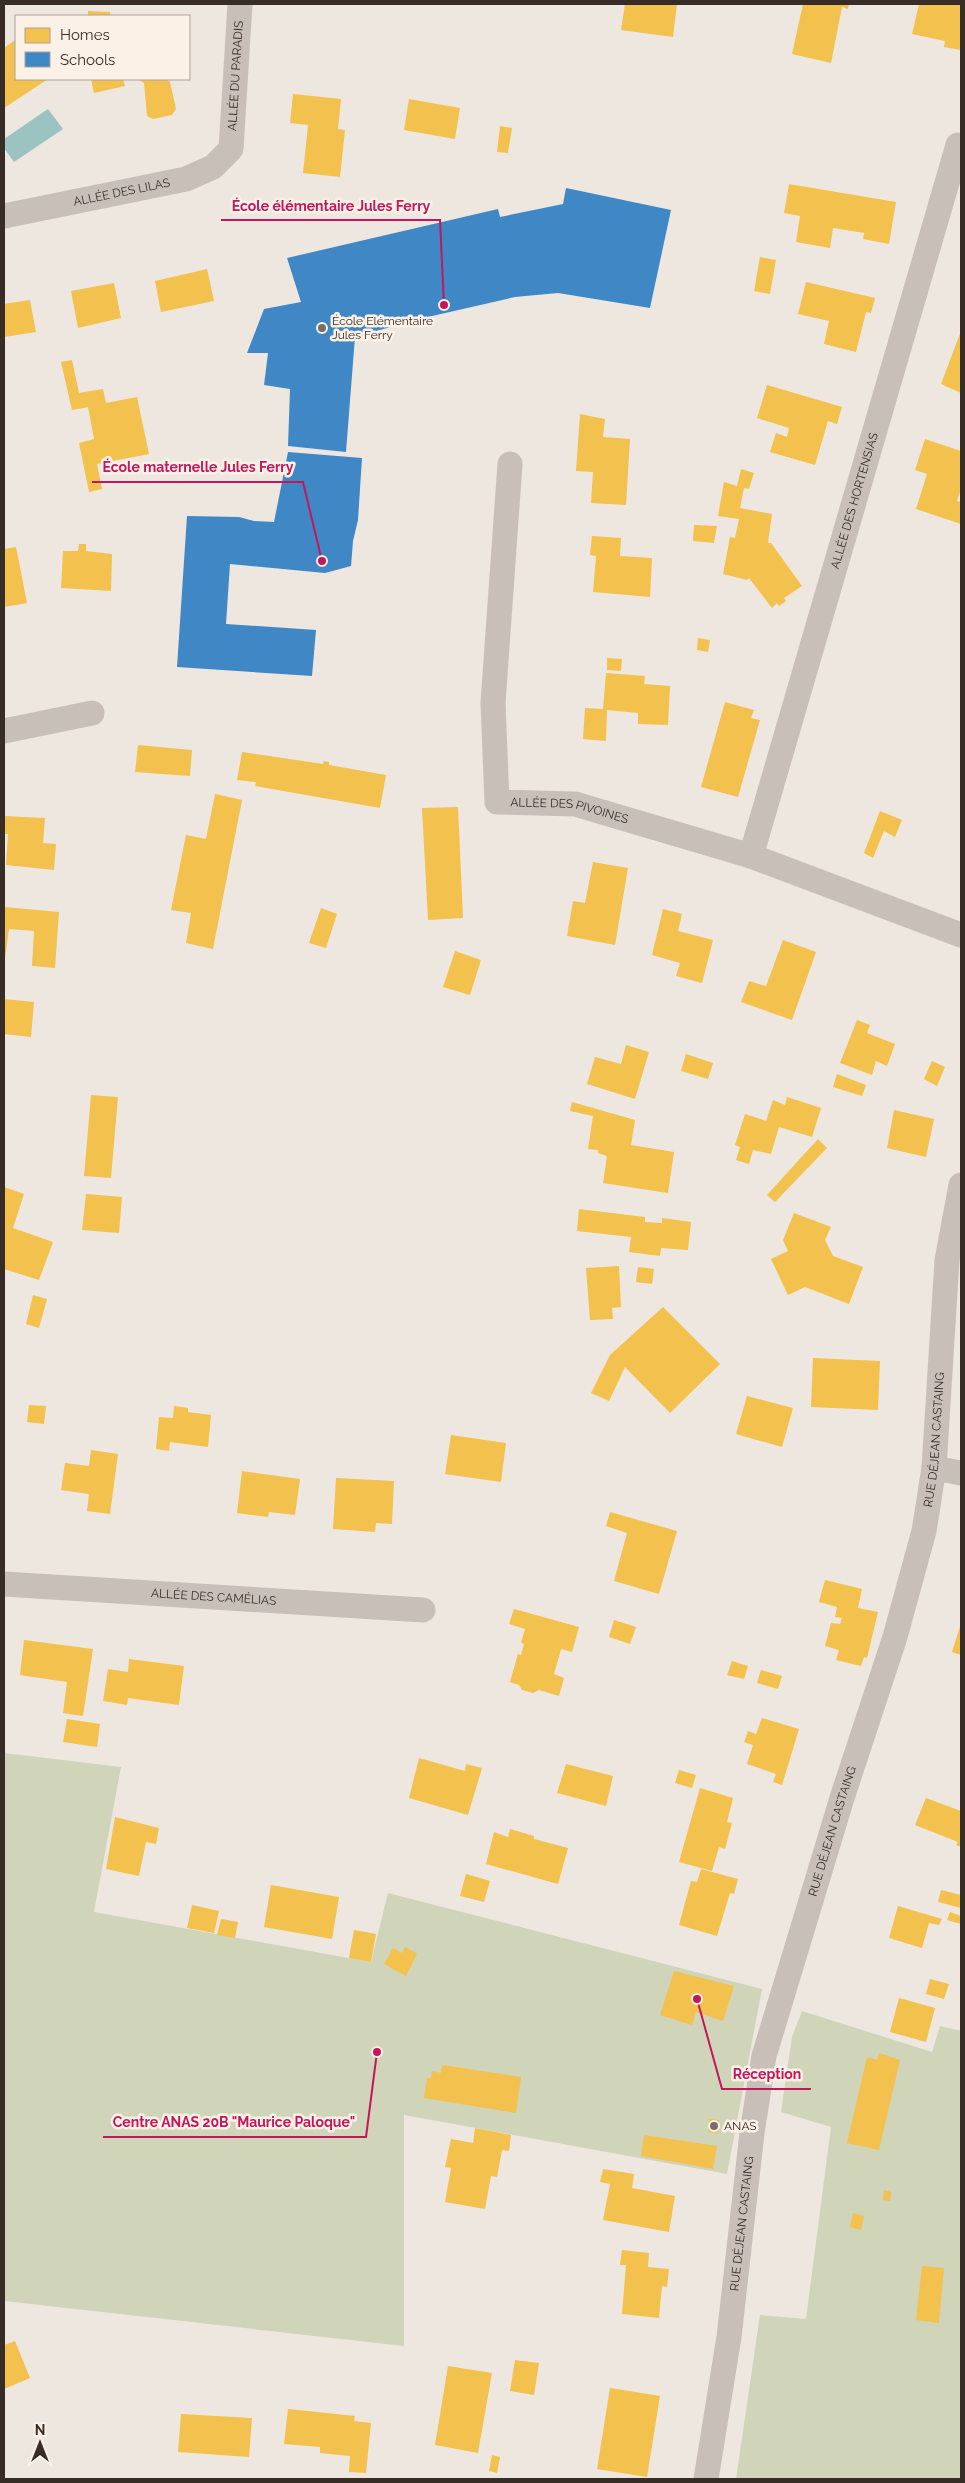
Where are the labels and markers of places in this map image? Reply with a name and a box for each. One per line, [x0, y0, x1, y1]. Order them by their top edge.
callout: École élémentaire Jules Ferry [221, 191, 440, 220]
place label: École Elémentaire Jules Ferry [332, 314, 433, 342]
marker: École Elémentaire Jules Ferry [316, 322, 328, 334]
callout: École maternelle Jules Ferry [92, 453, 303, 482]
callout: Réception [722, 2060, 811, 2089]
callout: Centre ANAS 20B "Maurice Paloque" [103, 2108, 366, 2137]
place label: ANAS [724, 2119, 757, 2133]
marker: ANAS [708, 2120, 720, 2132]

